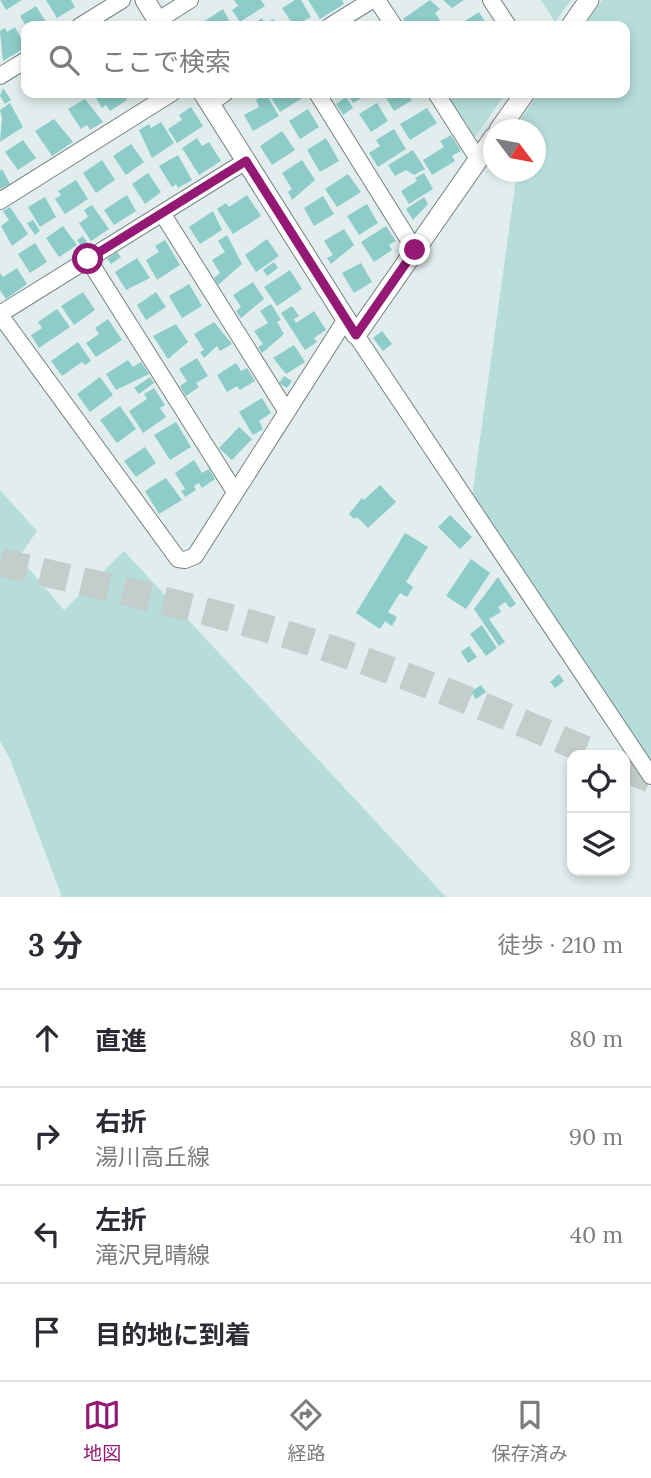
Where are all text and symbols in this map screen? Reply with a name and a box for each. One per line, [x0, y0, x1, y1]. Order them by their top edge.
search box [21, 21, 630, 98]
icon: search [45, 41, 83, 79]
text: ここで検索 [101, 45, 231, 78]
north arrow [483, 119, 546, 182]
route end [399, 234, 430, 265]
route start [72, 243, 103, 274]
map controls [567, 750, 630, 876]
button: locate [567, 750, 630, 813]
button: layers [567, 813, 630, 876]
text: 3 分 [28, 926, 83, 964]
text: 徒歩 · 210 m [498, 930, 623, 959]
icon: ahead [28, 1019, 66, 1057]
text: 直進 [95, 1024, 147, 1057]
text: 80 m [569, 1024, 623, 1053]
text: 右折 [95, 1105, 147, 1138]
icon: right [28, 1117, 66, 1155]
text: 90 m [569, 1122, 623, 1151]
text: 湯川高丘線 [95, 1142, 210, 1171]
text: 左折 [95, 1203, 147, 1236]
icon: left [28, 1215, 66, 1253]
text: 40 m [570, 1220, 623, 1249]
text: 滝沢見晴線 [95, 1240, 210, 1269]
icon: arrive [28, 1313, 66, 1351]
text: 目的地に到着 [95, 1318, 251, 1351]
tab: 地図 [83, 1396, 121, 1465]
tab: 経路 [287, 1396, 326, 1465]
tab: 保存済み [492, 1396, 568, 1465]

